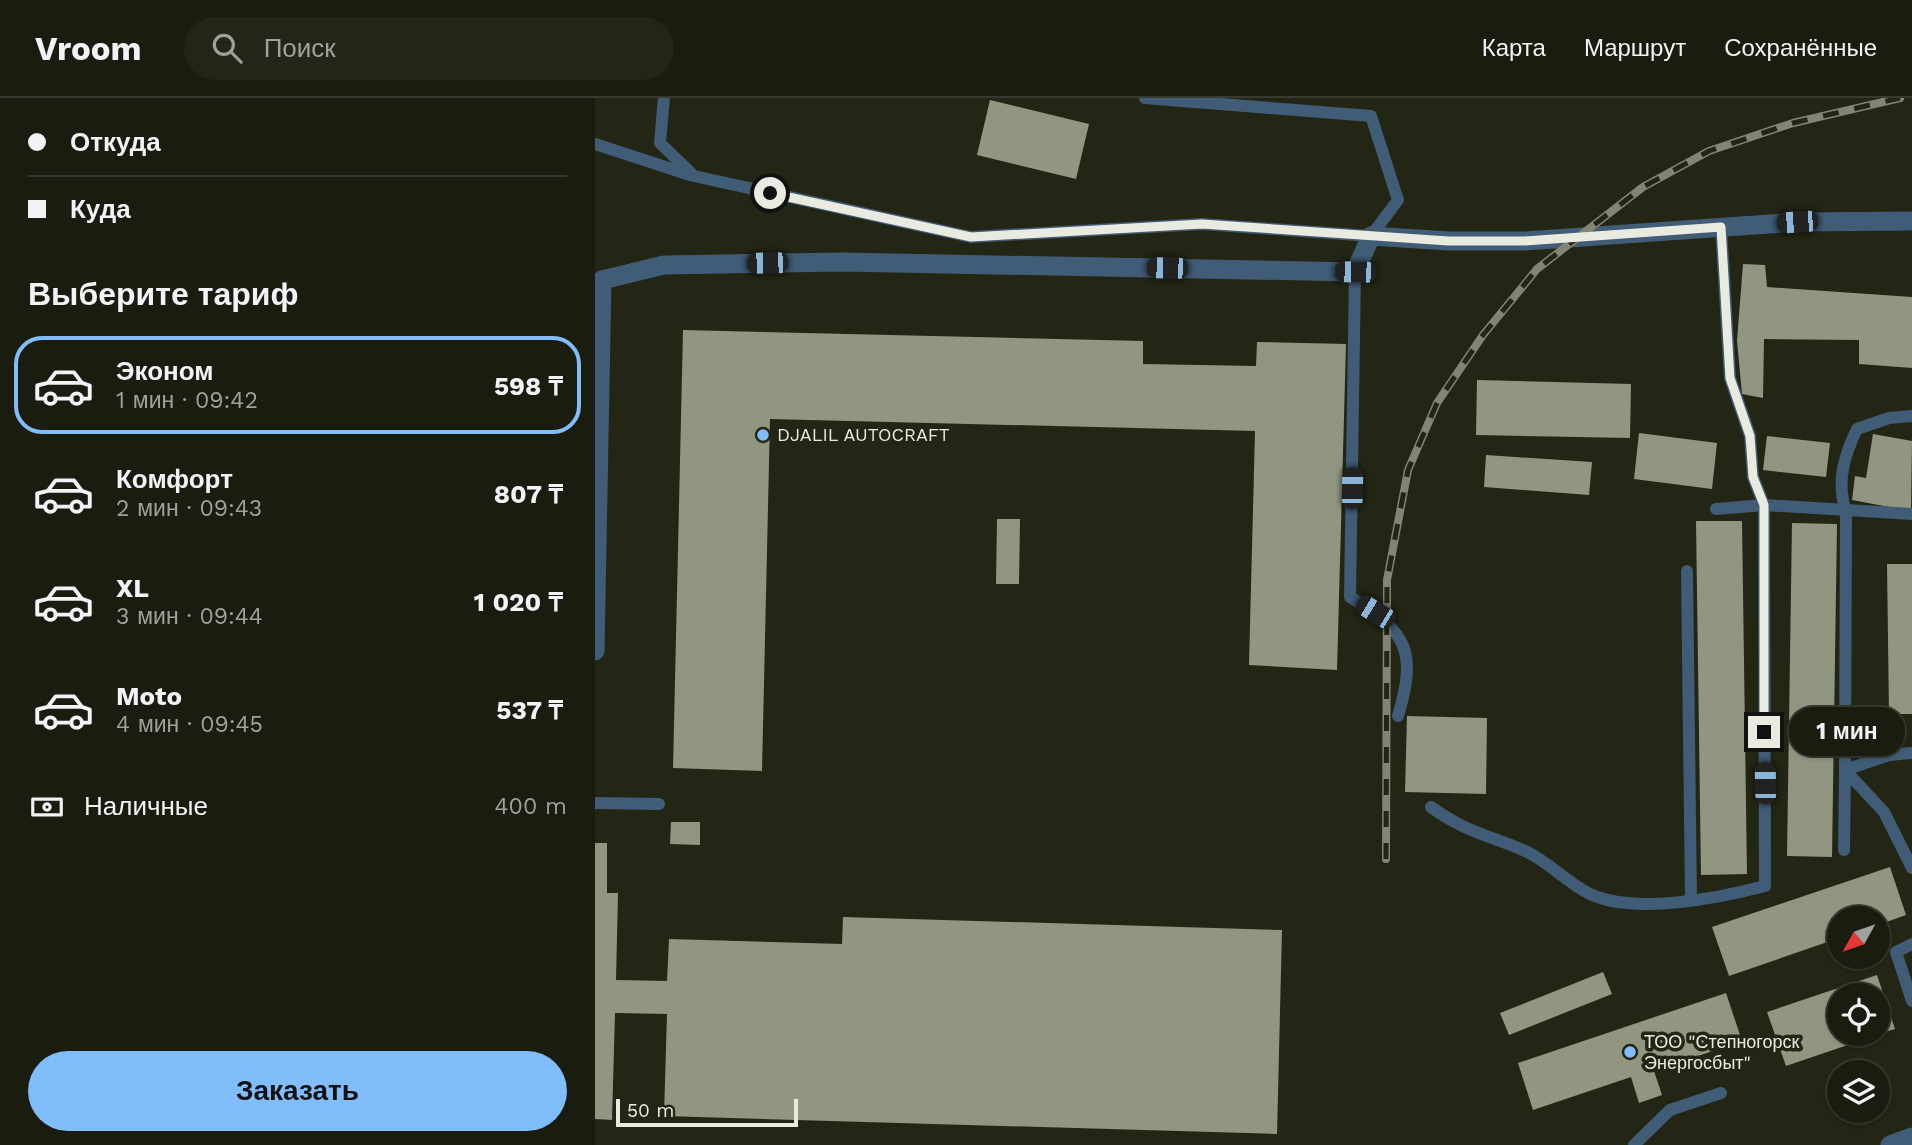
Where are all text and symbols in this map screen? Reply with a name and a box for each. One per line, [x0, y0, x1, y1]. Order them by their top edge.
search box [184, 17, 674, 80]
text: Vroom [35, 29, 142, 68]
icon: search [208, 29, 246, 67]
text: Поиск [264, 33, 336, 63]
text: Карта [1482, 34, 1546, 62]
text: Маршрут [1584, 34, 1686, 62]
text: Сохранённые [1724, 34, 1877, 62]
text: Откуда [70, 127, 161, 157]
route start [754, 177, 786, 209]
text: Куда [70, 194, 131, 224]
car [1776, 210, 1819, 234]
car [746, 252, 789, 274]
car [1146, 257, 1189, 279]
car [1334, 261, 1377, 283]
text: Выберите тариф [28, 275, 299, 313]
icon: car [32, 354, 95, 417]
text: Эконом [116, 356, 214, 386]
text: 598 ₸ [494, 371, 563, 401]
text: 1 мин · 09:42 [116, 387, 258, 414]
place label: DJALIL AUTOCRAFT [777, 424, 950, 445]
marker: DJALIL AUTOCRAFT [755, 427, 771, 443]
icon: car [32, 462, 95, 525]
text: Комфорт [116, 464, 233, 494]
car [1342, 467, 1363, 509]
text: 807 ₸ [494, 479, 563, 509]
text: 2 мин · 09:43 [116, 495, 262, 522]
icon: car [32, 570, 95, 633]
text: XL [116, 573, 149, 603]
text: 1 020 ₸ [474, 587, 563, 617]
car [1352, 592, 1399, 632]
text: 3 мин · 09:44 [116, 603, 263, 630]
icon: car [32, 678, 95, 741]
text: Moto [116, 681, 182, 711]
text: 537 ₸ [496, 695, 563, 725]
callout: 1 мин [1789, 708, 1904, 756]
text: 4 мин · 09:45 [116, 711, 263, 738]
route end [1748, 716, 1780, 748]
text: 1 мин [1816, 718, 1878, 745]
car [1755, 762, 1776, 804]
icon: cash [28, 788, 66, 826]
text: Наличные [84, 791, 208, 821]
text: 400 m [495, 793, 567, 820]
north arrow [1827, 906, 1890, 970]
map controls [1827, 906, 1890, 1123]
button: locate [1827, 983, 1890, 1046]
place label: ТОО "Степногорск Энергосбыт" [1644, 1031, 1800, 1073]
marker: ТОО "Степногорск Энергосбыт" [1622, 1044, 1638, 1060]
button: Заказать [28, 1051, 567, 1131]
button: layers [1827, 1060, 1890, 1123]
scale bar [616, 1096, 798, 1128]
text: 50 m [627, 1099, 674, 1122]

